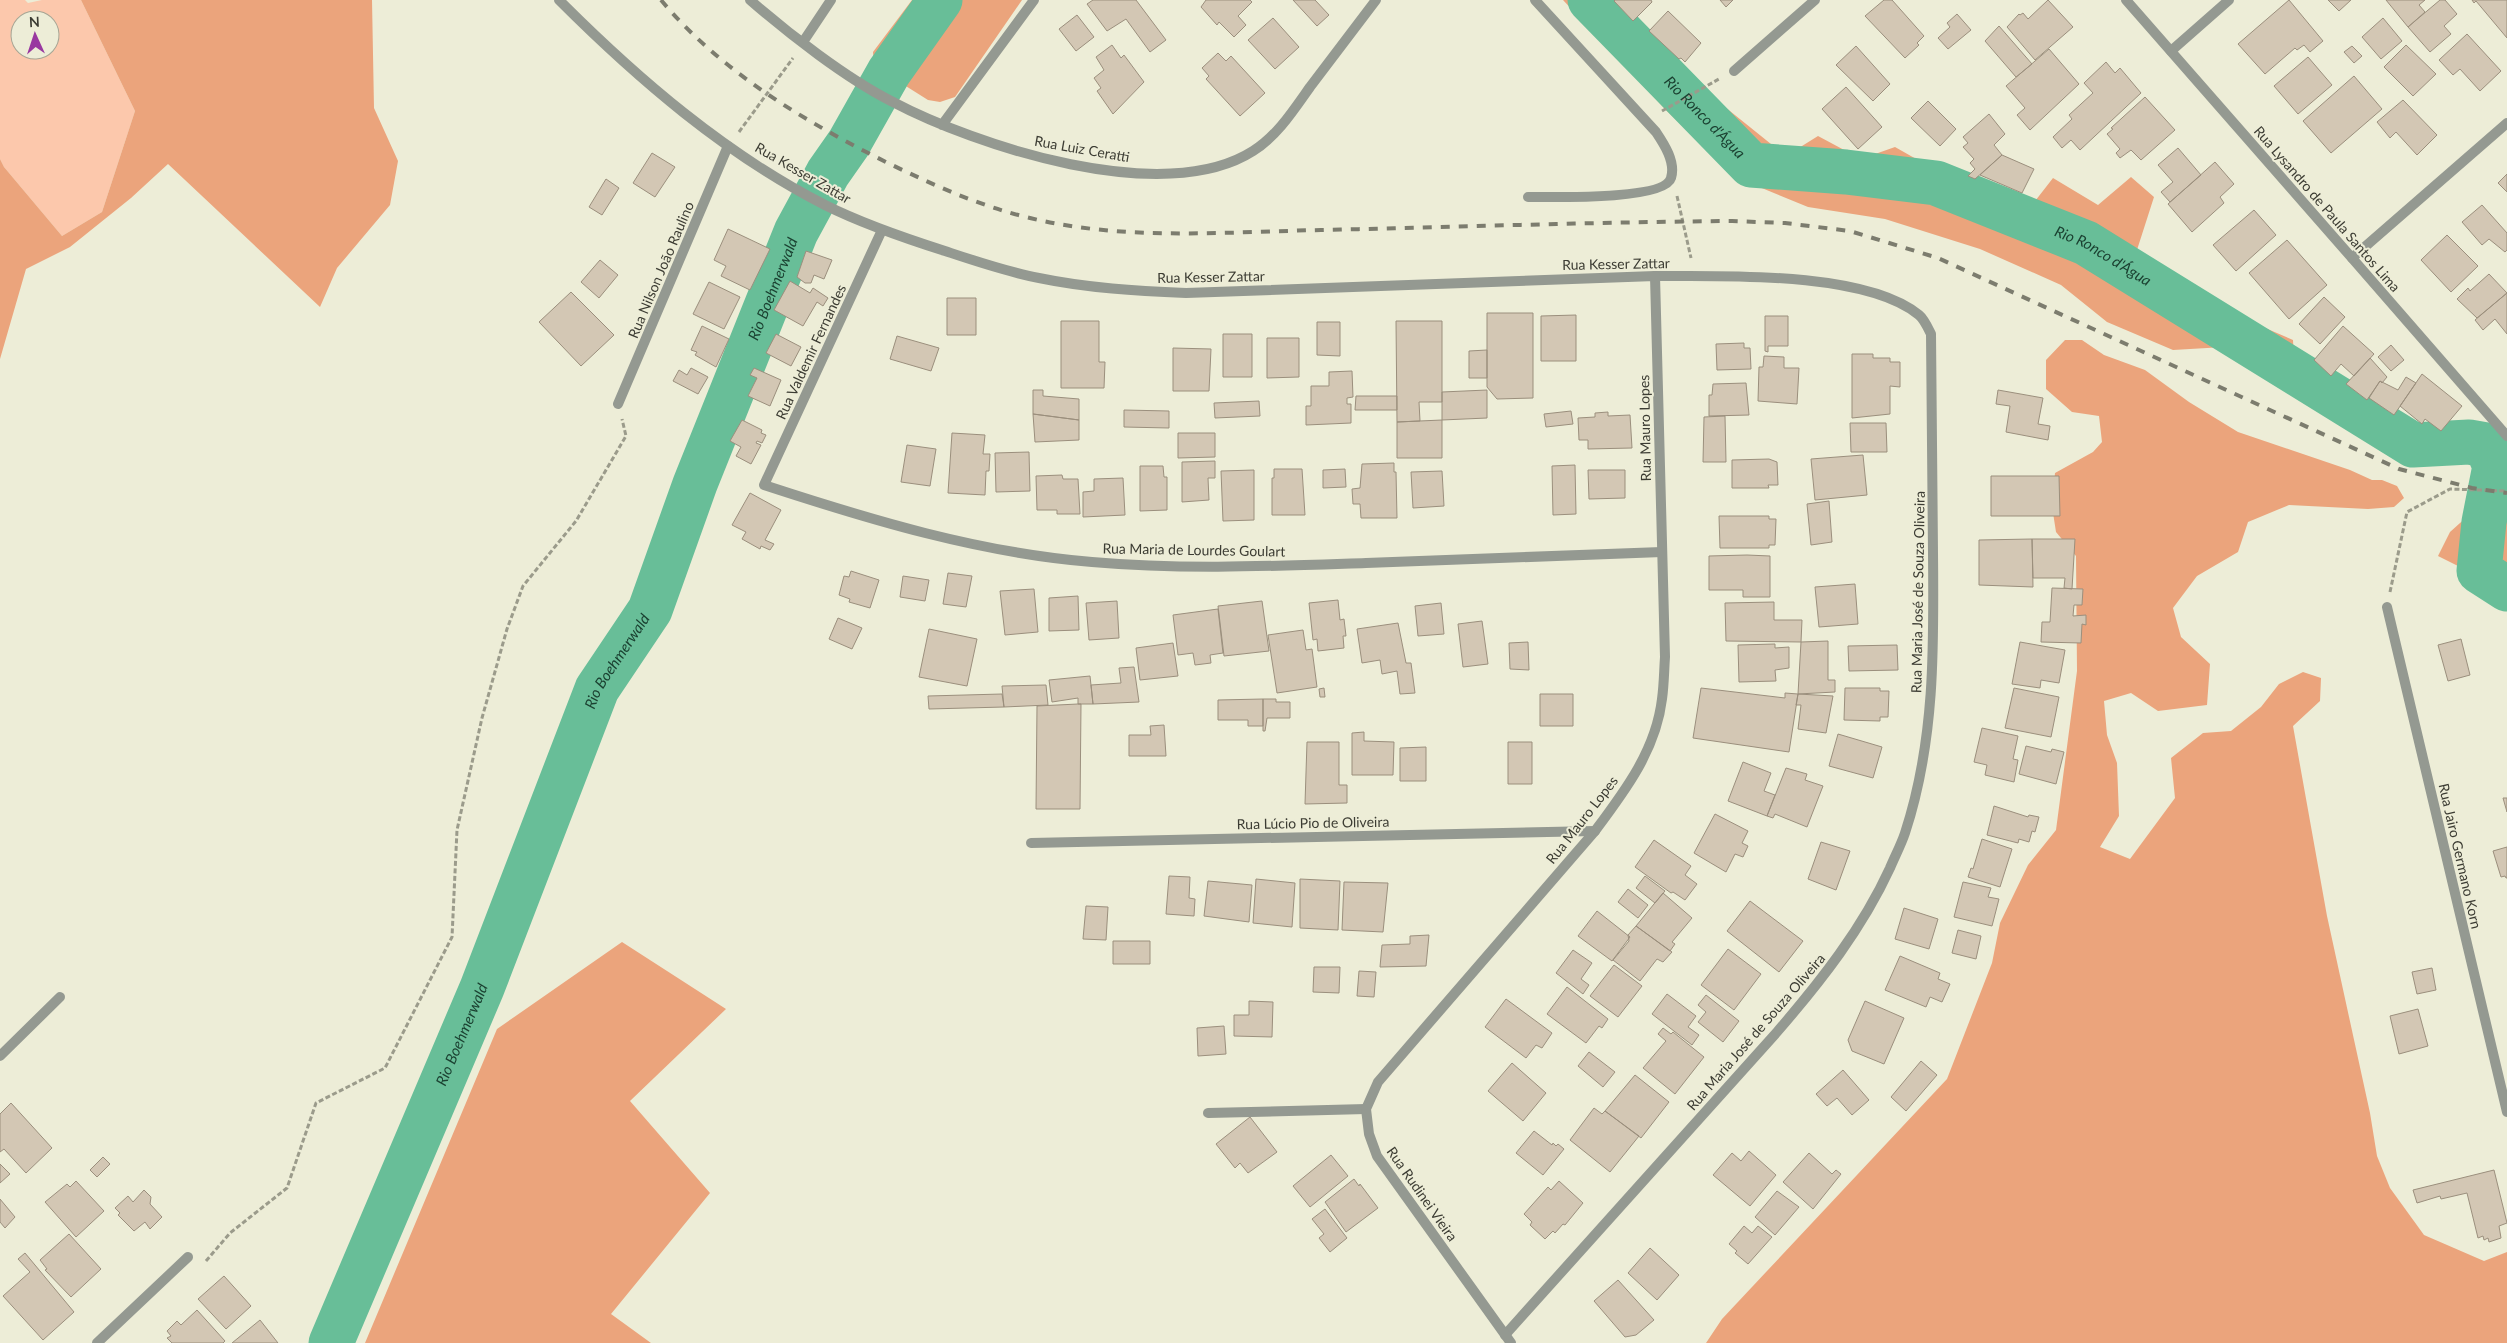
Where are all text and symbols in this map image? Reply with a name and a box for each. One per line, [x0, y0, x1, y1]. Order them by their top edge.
north arrow [10, 10, 60, 60]
text: N [28, 13, 40, 30]
water label: Rio Ronco d'Água [1661, 72, 1750, 162]
street label: Rua Lysandro de Paula Santos Lima [2251, 122, 2404, 295]
street label: Rua Luiz Ceratti [1033, 132, 1131, 165]
street label: Rua Kesser Zattar [752, 138, 854, 207]
street label: Rua Nilson João Raulino [624, 199, 697, 341]
water label: Rio Ronco d'Água [2052, 221, 2155, 289]
water label: Rio Boehmerwald [744, 235, 801, 343]
street label: Rua Kesser Zattar [1562, 254, 1670, 273]
street label: Rua Kesser Zattar [1157, 267, 1265, 286]
street label: Rua Valdemir Fernandes [772, 281, 849, 422]
street label: Rua Mauro Lopes [1635, 375, 1654, 481]
street label: Rua Maria José de Souza Oliveira [1907, 491, 1928, 693]
street label: Rua Maria de Lourdes Goulart [1102, 539, 1286, 560]
water label: Rio Boehmerwald [580, 610, 653, 711]
street label: Rua Mauro Lopes [1542, 772, 1621, 867]
street label: Rua Jairo Germano Korn [2435, 782, 2486, 930]
street label: Rua Lúcio Pio de Oliveira [1237, 813, 1389, 832]
street label: Rua Maria José de Souza Oliveira [1683, 950, 1828, 1114]
water label: Rio Boehmerwald [432, 981, 491, 1088]
street label: Rua Rudinei Vieira [1383, 1143, 1461, 1244]

